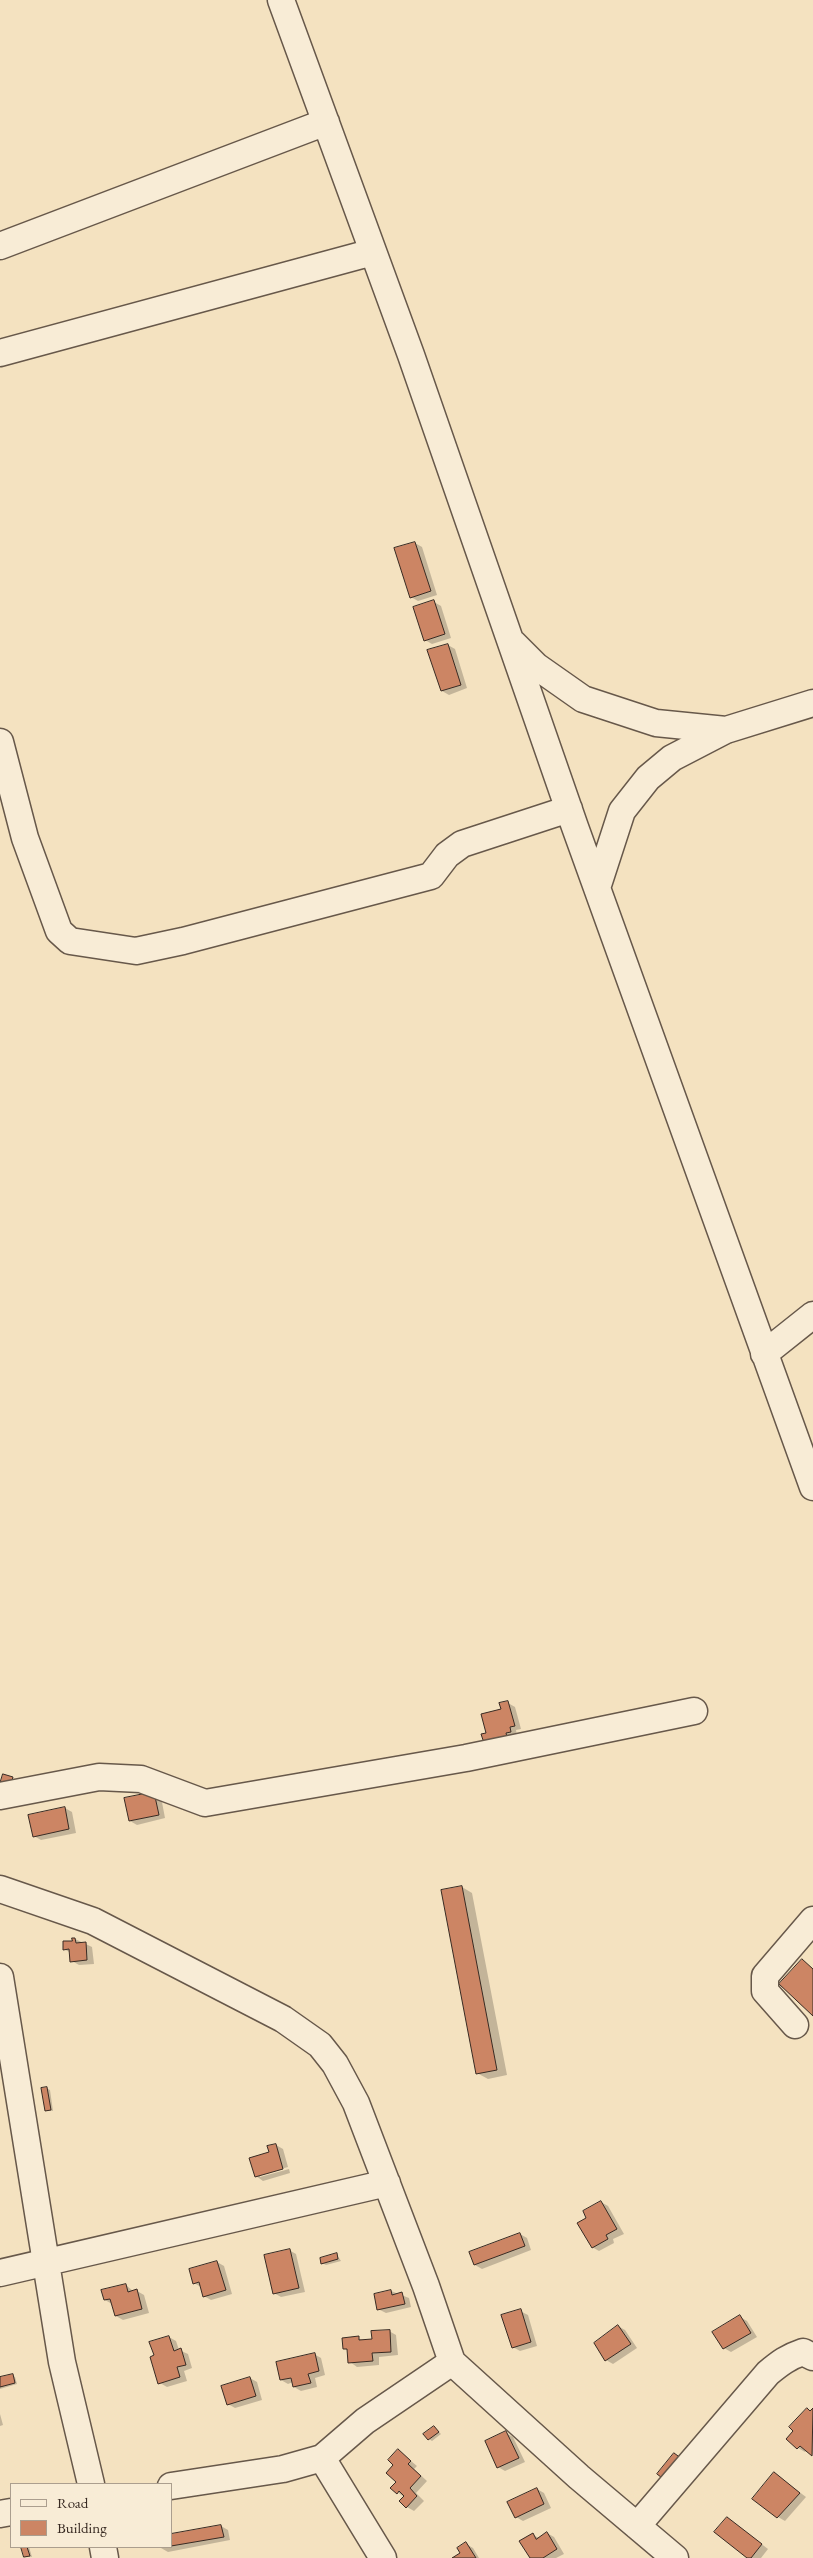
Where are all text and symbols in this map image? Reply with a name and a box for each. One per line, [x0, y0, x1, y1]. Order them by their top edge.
legend [10, 2483, 172, 2548]
text: Road [57, 2493, 88, 2512]
text: Building [57, 2518, 107, 2537]

